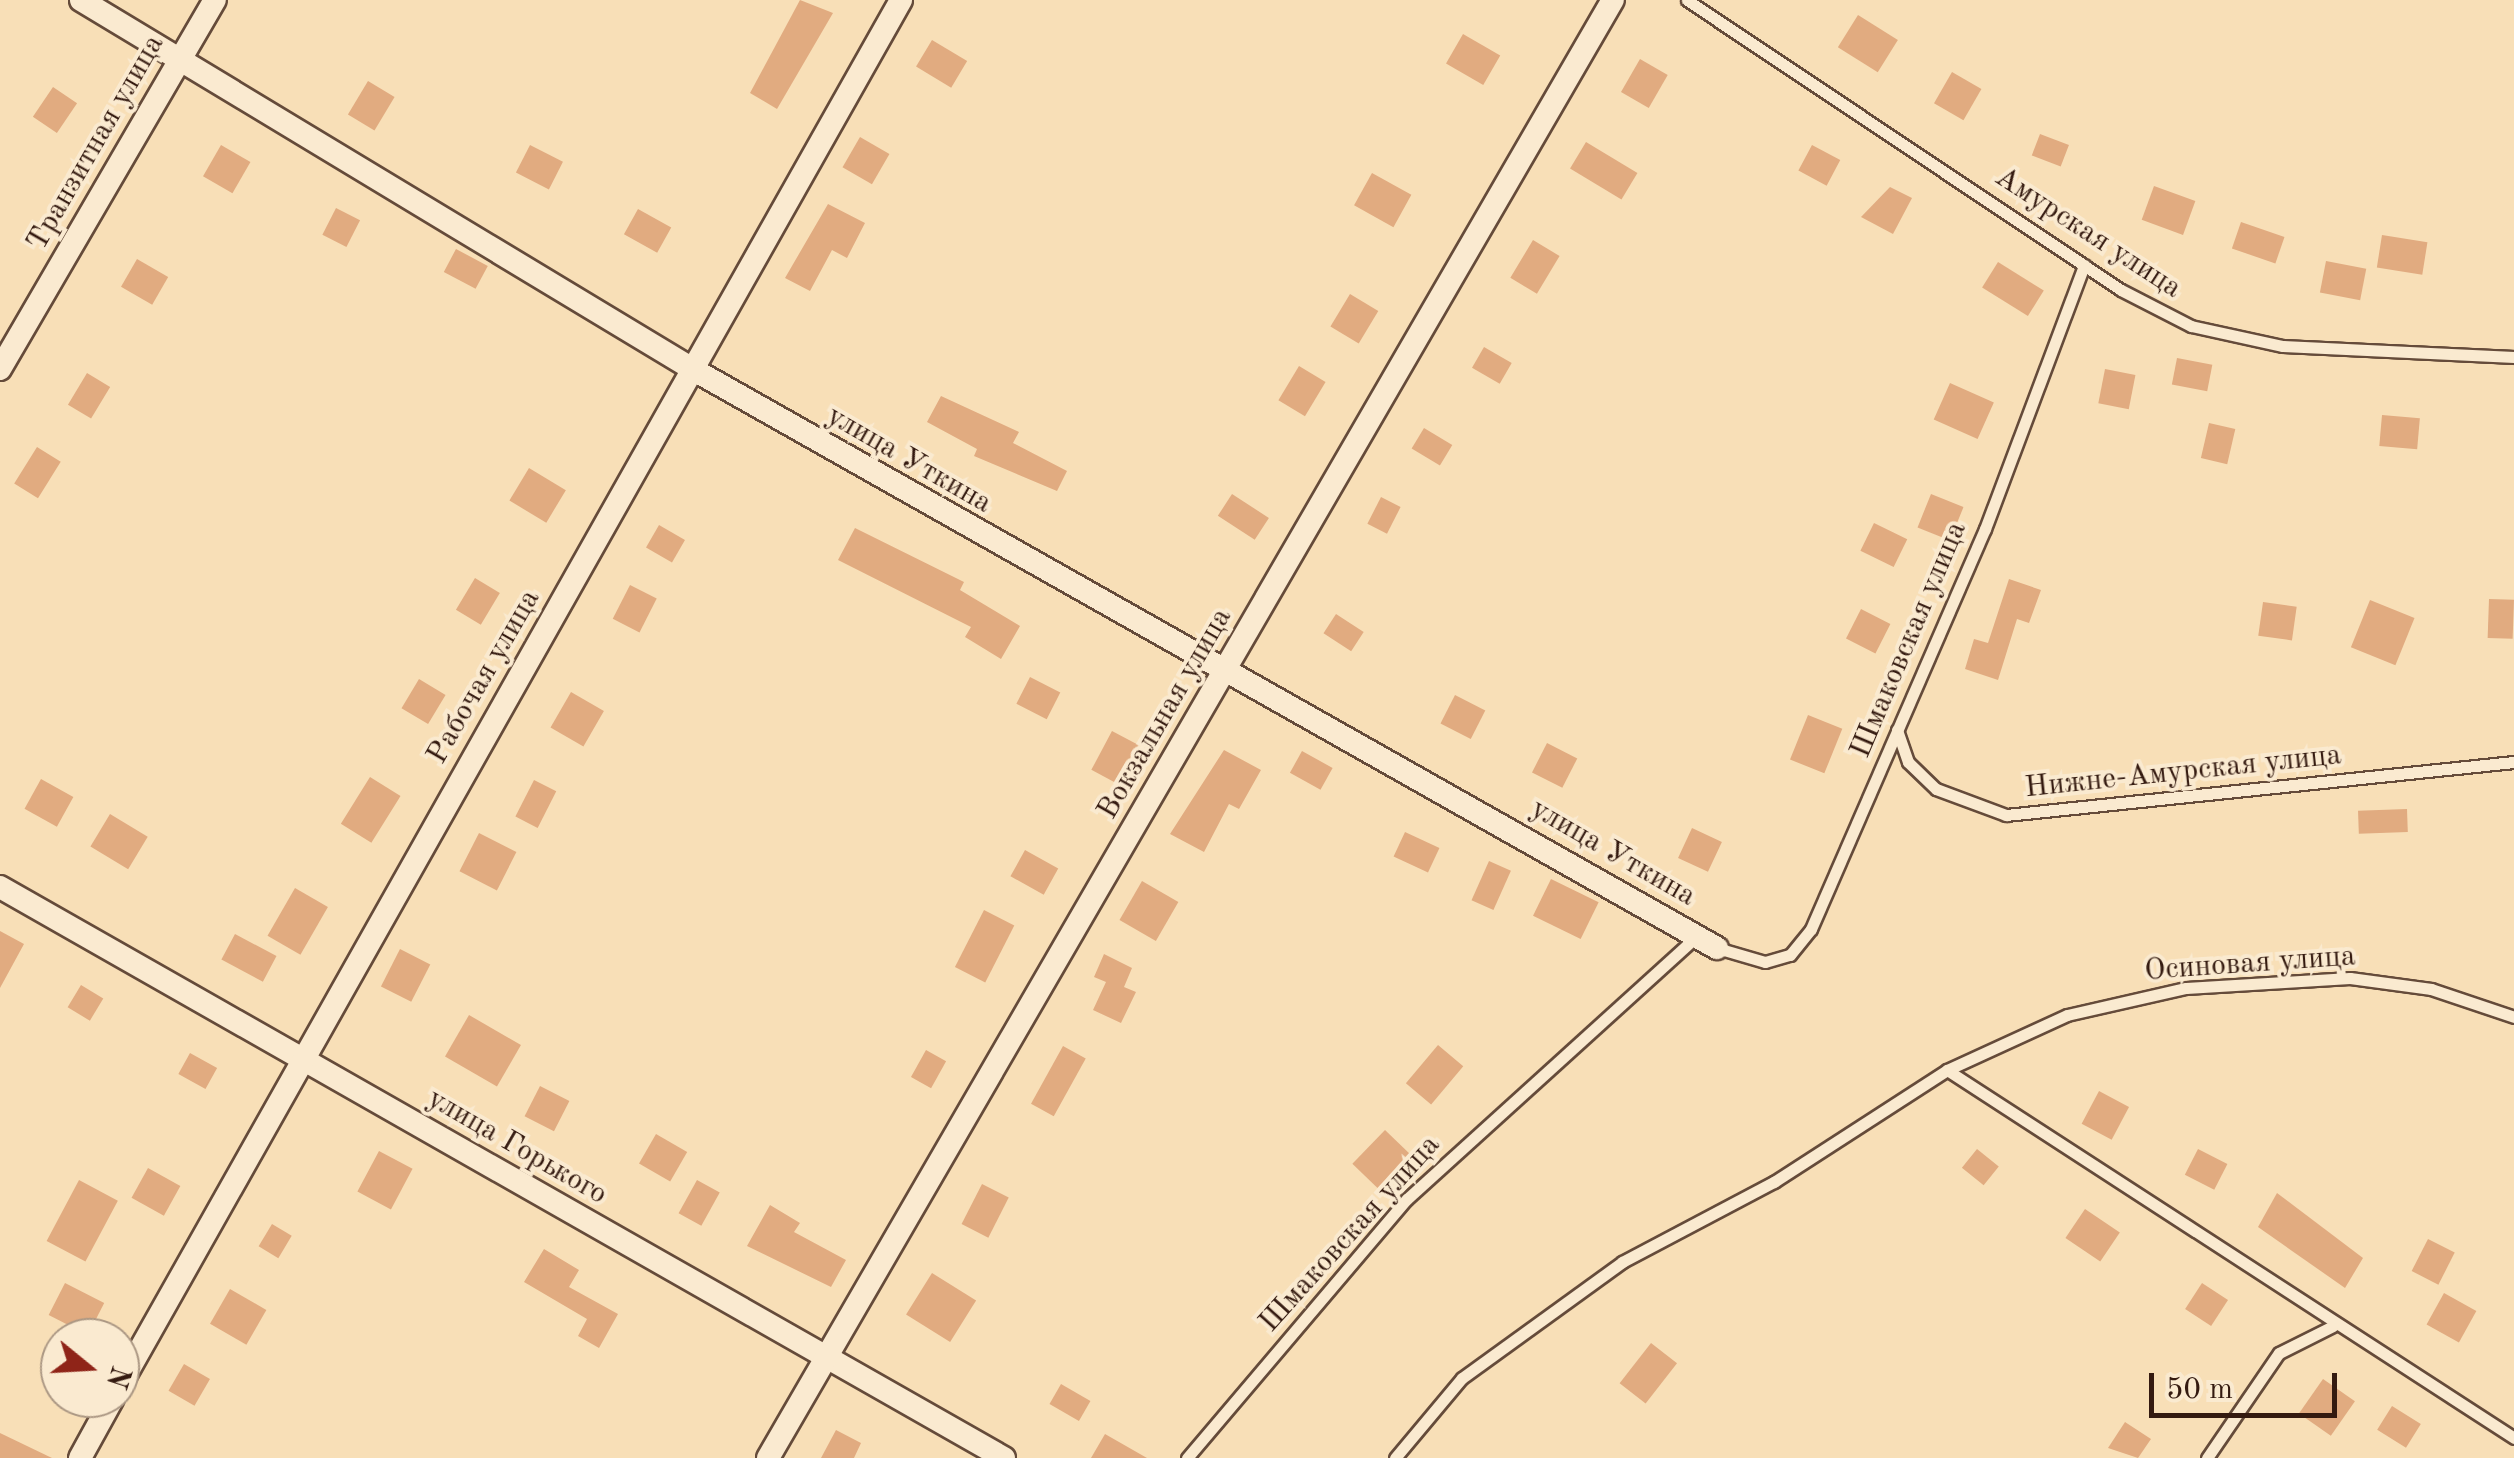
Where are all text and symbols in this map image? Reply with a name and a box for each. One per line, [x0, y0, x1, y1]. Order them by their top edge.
street label: Транзитная улица [20, 29, 172, 257]
street label: Амурская улица [1988, 159, 2188, 307]
street label: улица Уткина [820, 398, 998, 522]
street label: Шмаковская улица [1843, 516, 1975, 764]
street label: Рабочая улица [420, 583, 548, 771]
street label: Вокзальная улица [1090, 602, 1240, 826]
street label: Нижне-Амурская улица [2023, 737, 2343, 807]
street label: улица Уткина [1524, 791, 1702, 915]
street label: Осиновая улица [2143, 939, 2357, 989]
street label: улица Горького [421, 1081, 613, 1213]
street label: Шмаковская улица [1252, 1128, 1448, 1340]
north arrow [40, 1318, 140, 1418]
scale bar [2154, 1353, 2342, 1415]
text: N [100, 1362, 133, 1391]
text: 50 m [2166, 1375, 2233, 1405]

